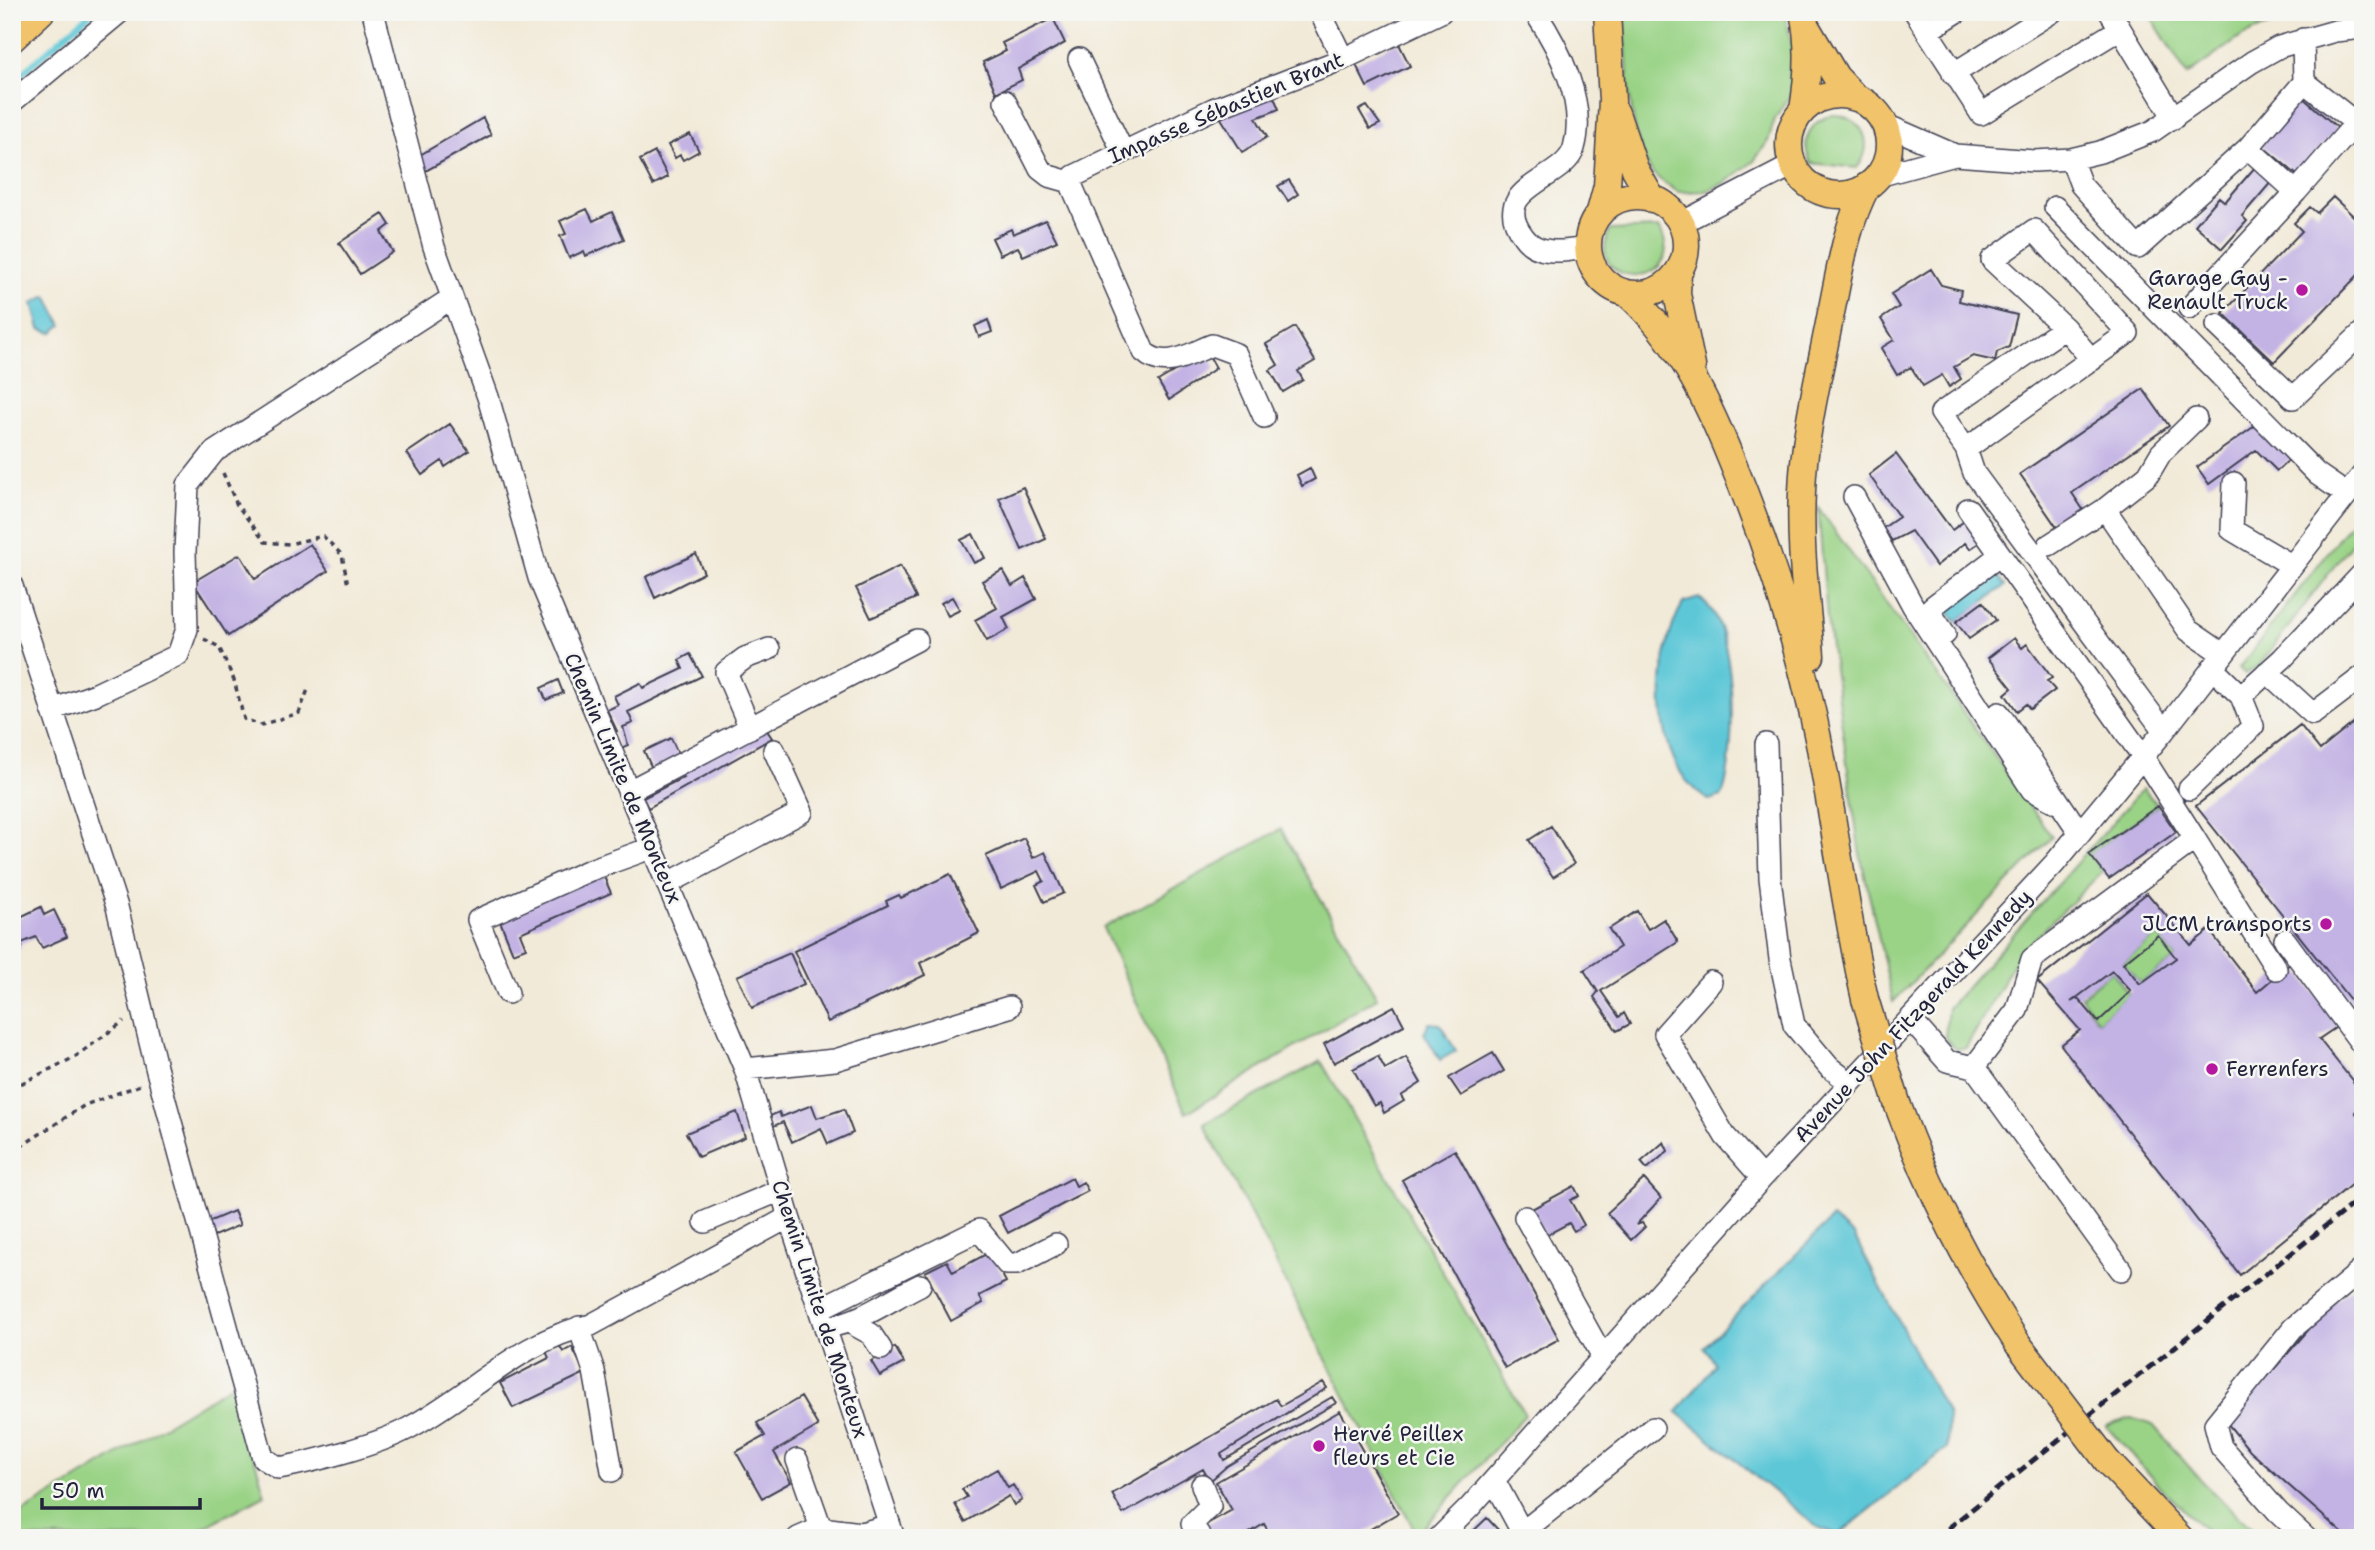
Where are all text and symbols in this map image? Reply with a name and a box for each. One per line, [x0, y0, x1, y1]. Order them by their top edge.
street label: Impasse Sébastien Brant [1104, 46, 1348, 170]
place label: Garage Gay - Renault Truck [2147, 264, 2288, 316]
marker: Garage Gay - Renault Truck [2294, 282, 2310, 298]
street label: Chemin Limite de Monteux [557, 648, 689, 908]
street label: Avenue John Fitzgerald Kennedy [1788, 883, 2038, 1149]
place label: JLCM transports [2142, 910, 2312, 938]
marker: JLCM transports [2318, 916, 2334, 932]
place label: Ferrenfers [2226, 1055, 2329, 1083]
marker: Ferrenfers [2204, 1061, 2220, 1077]
street label: Chemin Limite de Monteux [765, 1176, 875, 1442]
place label: Hervé Peillex fleurs et Cie [1333, 1420, 1463, 1472]
marker: Hervé Peillex fleurs et Cie [1311, 1438, 1327, 1454]
scale bar [42, 1466, 200, 1510]
text: 50 m [52, 1477, 105, 1505]

